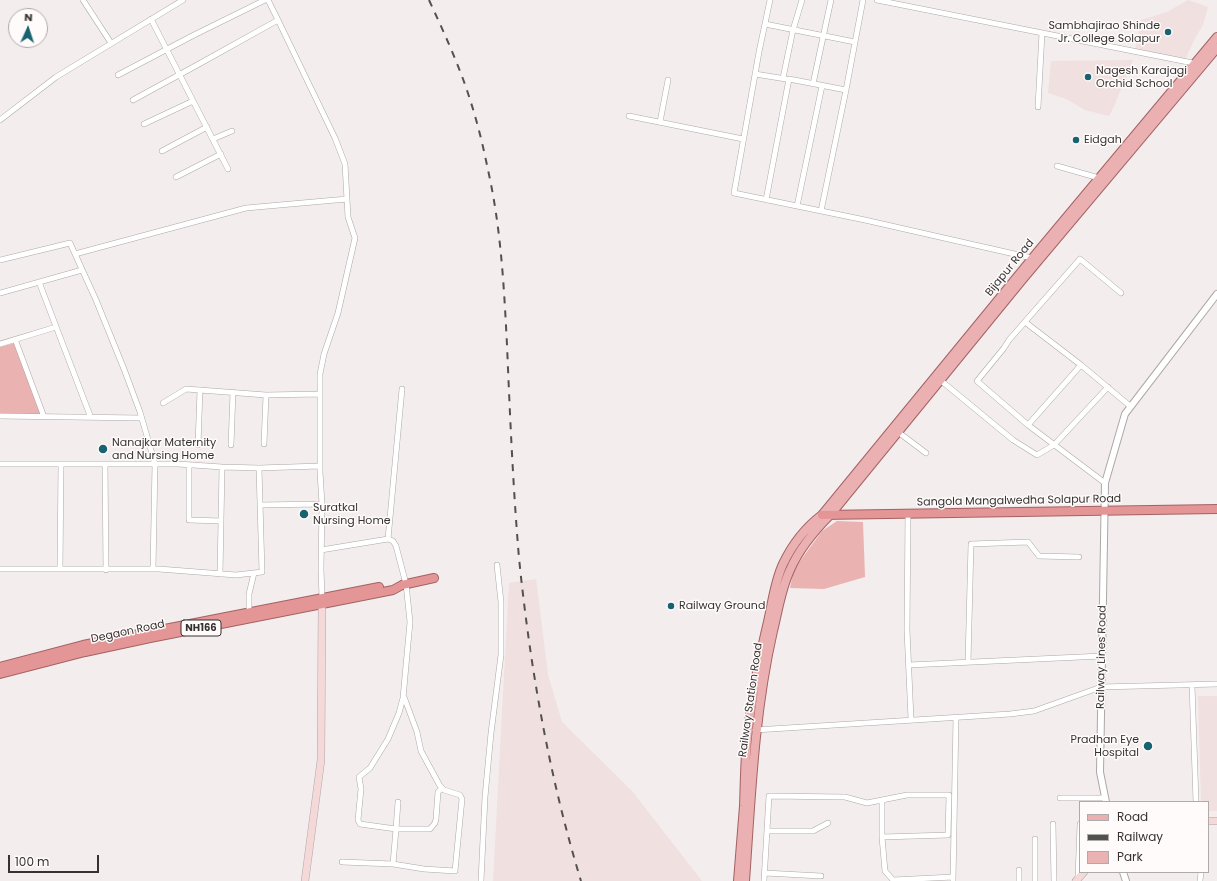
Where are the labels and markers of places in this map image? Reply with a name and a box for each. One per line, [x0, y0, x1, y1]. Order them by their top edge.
place label: Sambhajirao Shinde Jr. College Solapur [1048, 19, 1160, 45]
marker: Sambhajirao Shinde Jr. College Solapur [1163, 27, 1173, 37]
place label: Nagesh Karajagi Orchid School [1096, 64, 1187, 90]
marker: Nagesh Karajagi Orchid School [1083, 72, 1093, 82]
place label: Eidgah [1084, 133, 1122, 147]
marker: Eidgah [1071, 135, 1081, 145]
place label: Nanajkar Maternity and Nursing Home [112, 436, 216, 462]
marker: Nanajkar Maternity and Nursing Home [97, 443, 109, 455]
place label: Suratkal Nursing Home [313, 501, 391, 527]
marker: Suratkal Nursing Home [298, 508, 310, 520]
place label: Railway Ground [679, 599, 765, 613]
marker: Railway Ground [666, 601, 676, 611]
place label: Pradhan Eye Hospital [1071, 733, 1139, 759]
marker: Pradhan Eye Hospital [1142, 740, 1154, 752]

